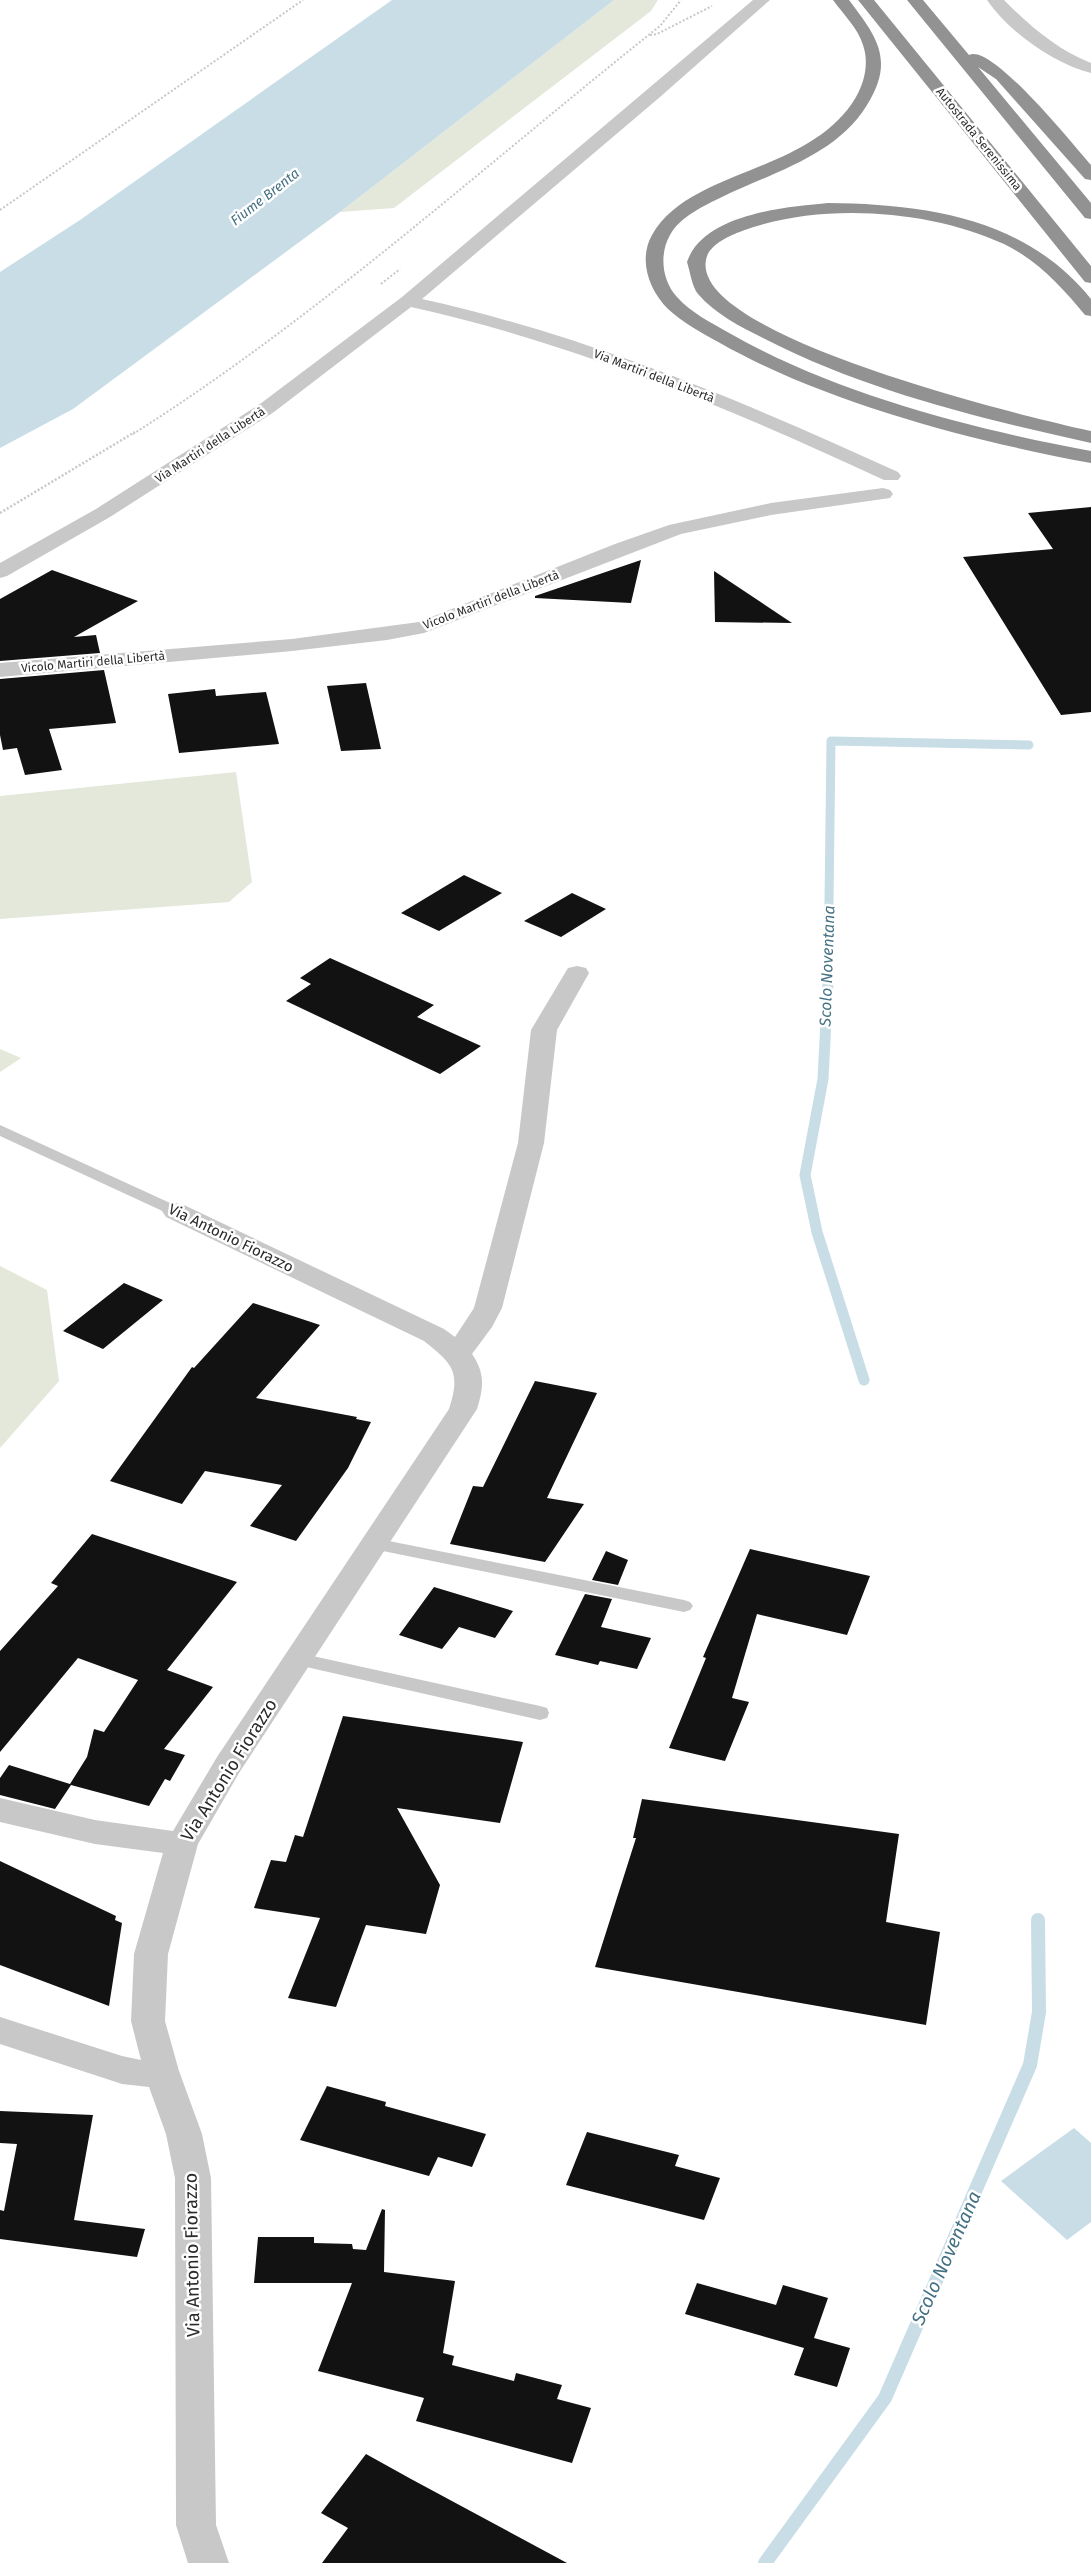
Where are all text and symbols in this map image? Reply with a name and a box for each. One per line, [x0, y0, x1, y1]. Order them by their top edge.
street label: Autostrada Serenissima [933, 85, 1025, 193]
water label: Fiume Brenta [227, 165, 303, 229]
street label: Via Martiri della Libertà [592, 347, 716, 405]
street label: Via Martiri della Libertà [153, 404, 267, 486]
street label: Vicolo Martiri della Libertà [421, 568, 561, 632]
street label: Vicolo Martiri della Libertà [20, 649, 166, 675]
water label: Scolo Noventana [815, 905, 839, 1028]
street label: Via Antonio Fiorazzo [166, 1200, 296, 1276]
street label: Via Antonio Fiorazzo [176, 1695, 282, 1845]
street label: Via Antonio Fiorazzo [180, 2173, 204, 2337]
water label: Scolo Noventana [906, 2188, 986, 2329]

